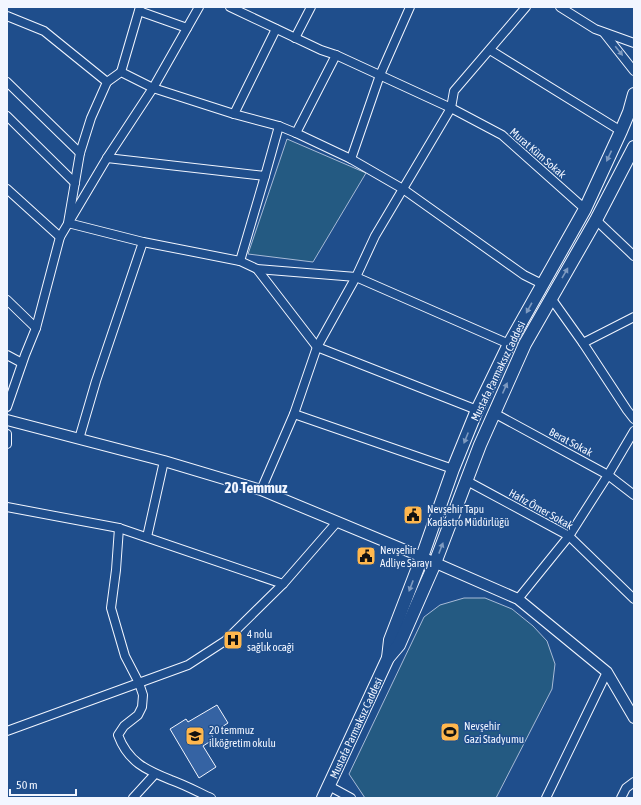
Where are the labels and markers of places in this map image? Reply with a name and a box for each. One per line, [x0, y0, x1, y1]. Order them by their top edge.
place label: Nevşehir Tapu Kadastro Müdürlüğü [427, 503, 509, 528]
public building icon: Nevşehir Tapu Kadastro Müdürlüğü [402, 504, 424, 526]
place label: Nevşehir Adliye Sarayı [380, 544, 432, 569]
public building icon: Nevşehir Adliye Sarayı [355, 545, 377, 567]
place label: 4 nolu sağlık ocaği [247, 628, 294, 653]
hospital icon: 4 nolu sağlık ocaği [222, 629, 244, 651]
place label: Nevşehir Gazi Stadyumu [464, 720, 524, 745]
sports icon: Nevşehir Gazi Stadyumu [439, 721, 461, 743]
place label: 20 temmuz ilköğretim okulu [209, 724, 276, 749]
school or university icon: 20 temmuz ilköğretim okulu [184, 725, 206, 747]

